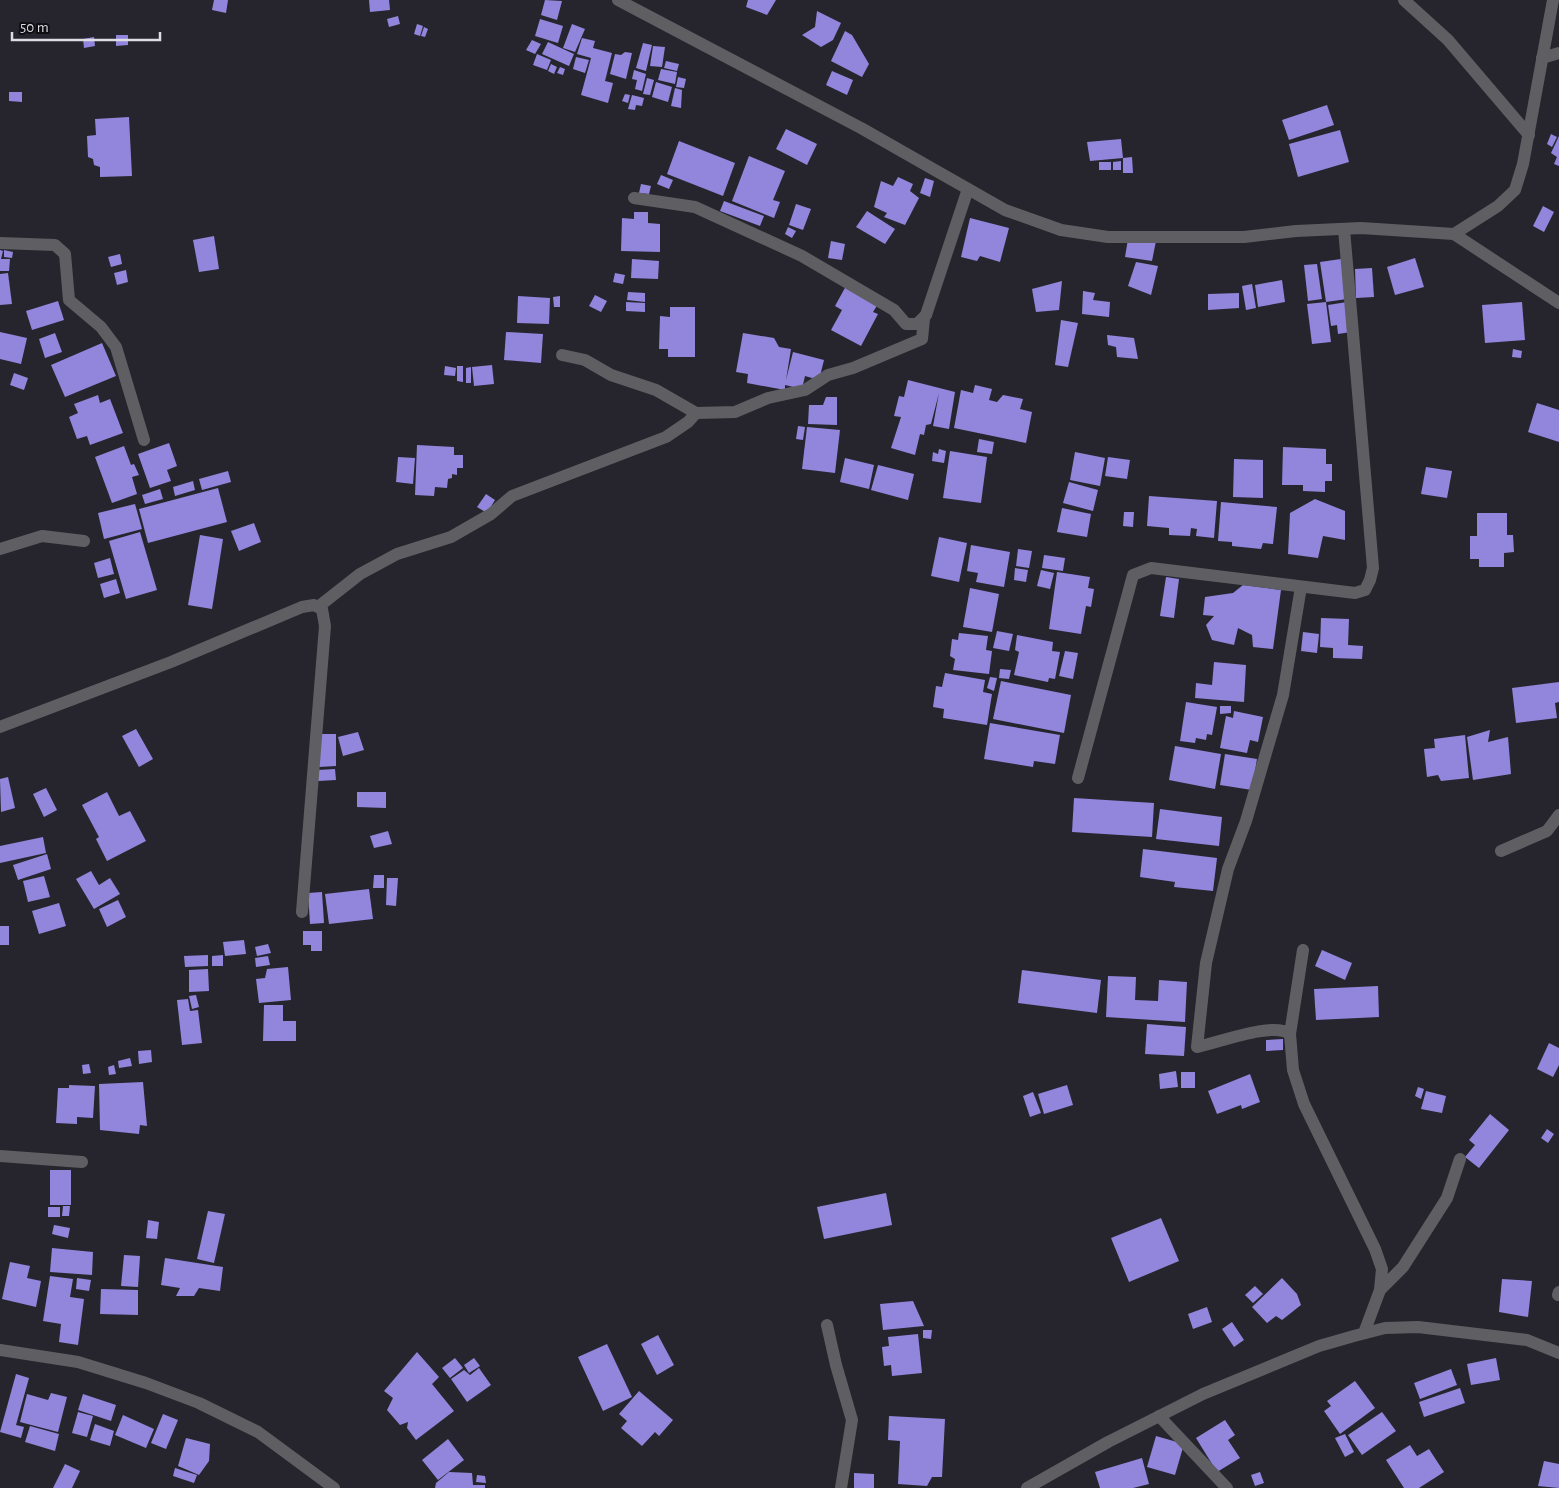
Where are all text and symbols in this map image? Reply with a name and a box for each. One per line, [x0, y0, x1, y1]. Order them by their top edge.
scale bar [12, 10, 160, 42]
text: 50 m [20, 20, 49, 35]

